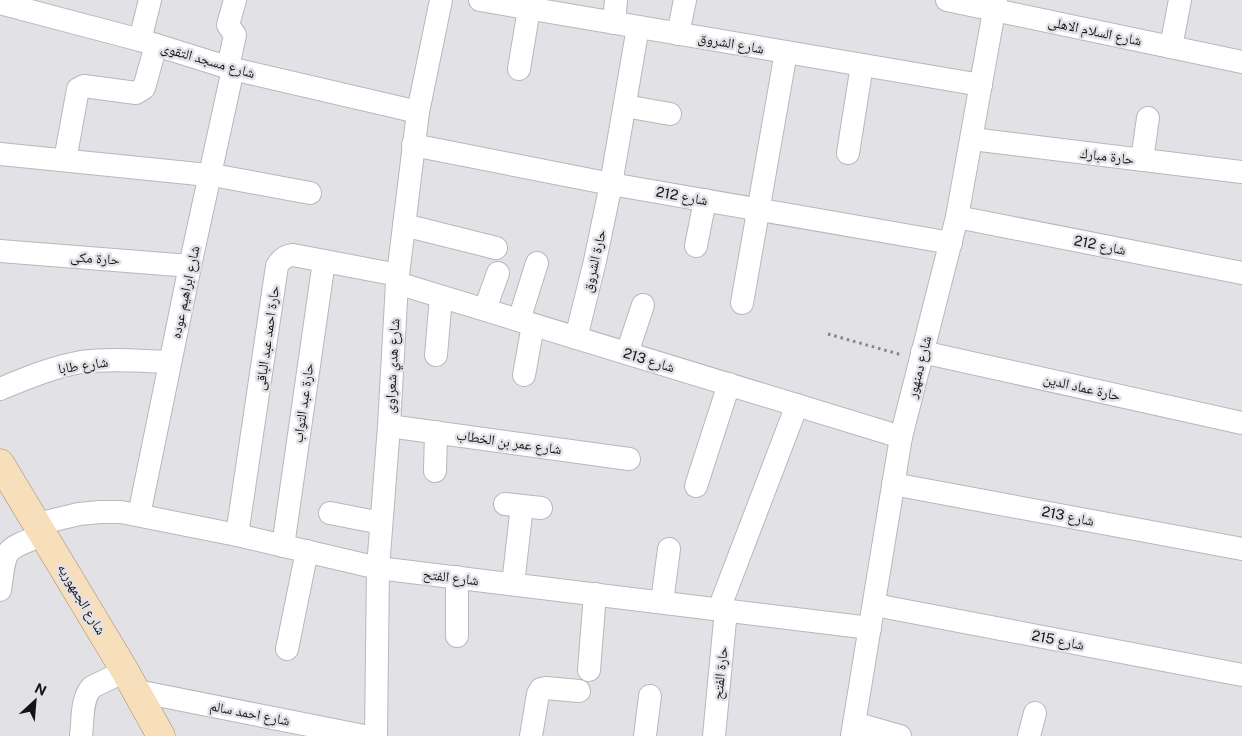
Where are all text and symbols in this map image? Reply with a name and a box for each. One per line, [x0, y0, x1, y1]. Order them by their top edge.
street label: شارع السلام الاهلى [1046, 13, 1143, 51]
street label: شارع الشروق [696, 29, 765, 59]
street label: شارع مسجد التقوى [159, 39, 257, 83]
street label: حارة مبارك [1079, 145, 1135, 168]
street label: شارع 212 [654, 184, 709, 210]
street label: حارة الشروق [579, 228, 610, 294]
street label: شارع 212 [1072, 232, 1127, 260]
street label: شارع ابراهيم عوده [167, 244, 205, 340]
street label: حارة مكى [70, 248, 120, 269]
street label: حارة احمد عبد الباقى [252, 284, 283, 392]
street label: شارع هدي شعراوى [382, 318, 406, 414]
street label: شارع دمنهور [903, 334, 936, 401]
street label: شارع 213 [621, 345, 677, 377]
street label: شارع طابا [57, 354, 109, 378]
street label: حارة عبد التواب [289, 362, 318, 444]
street label: حارة عماد الدين [1042, 370, 1122, 405]
street label: شارع عمر بن الخطاب [455, 427, 563, 459]
street label: شارع 213 [1040, 503, 1095, 531]
street label: شارع الجمهوريه [53, 561, 109, 638]
street label: شارع الفتح [422, 566, 480, 590]
street label: شارع 215 [1030, 627, 1086, 655]
street label: حارة الفتح [709, 646, 733, 700]
north arrow [10, 676, 60, 726]
text: N [32, 680, 49, 699]
street label: شارع احمد سالم [208, 697, 291, 731]

